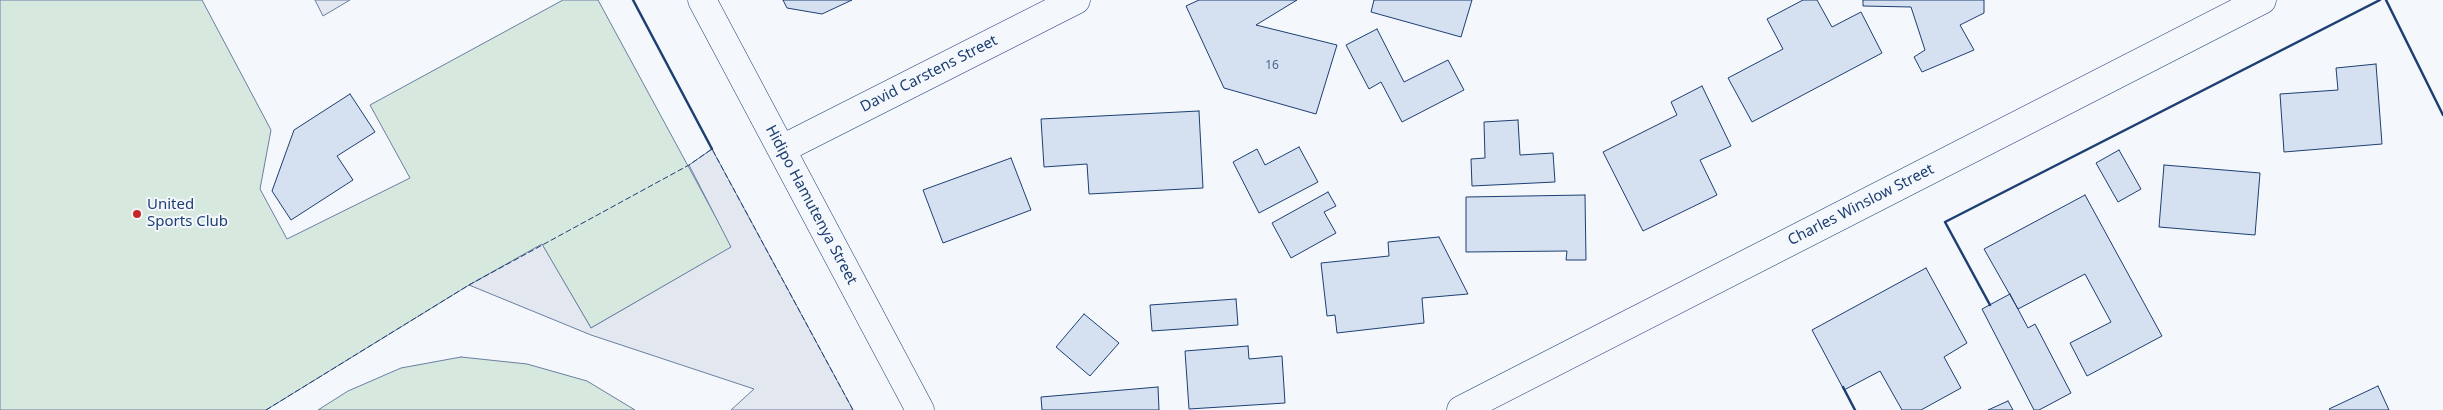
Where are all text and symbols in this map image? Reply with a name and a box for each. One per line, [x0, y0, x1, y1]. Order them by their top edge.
street label: David Carstens Street [857, 32, 1001, 116]
house number: 16 [1265, 59, 1279, 73]
street label: Hidipo Hamutenya Street [761, 122, 861, 288]
street label: Charles Winslow Street [1785, 160, 1937, 250]
place label: United Sports Club [147, 196, 228, 231]
marker: United Sports Club [131, 208, 143, 220]

